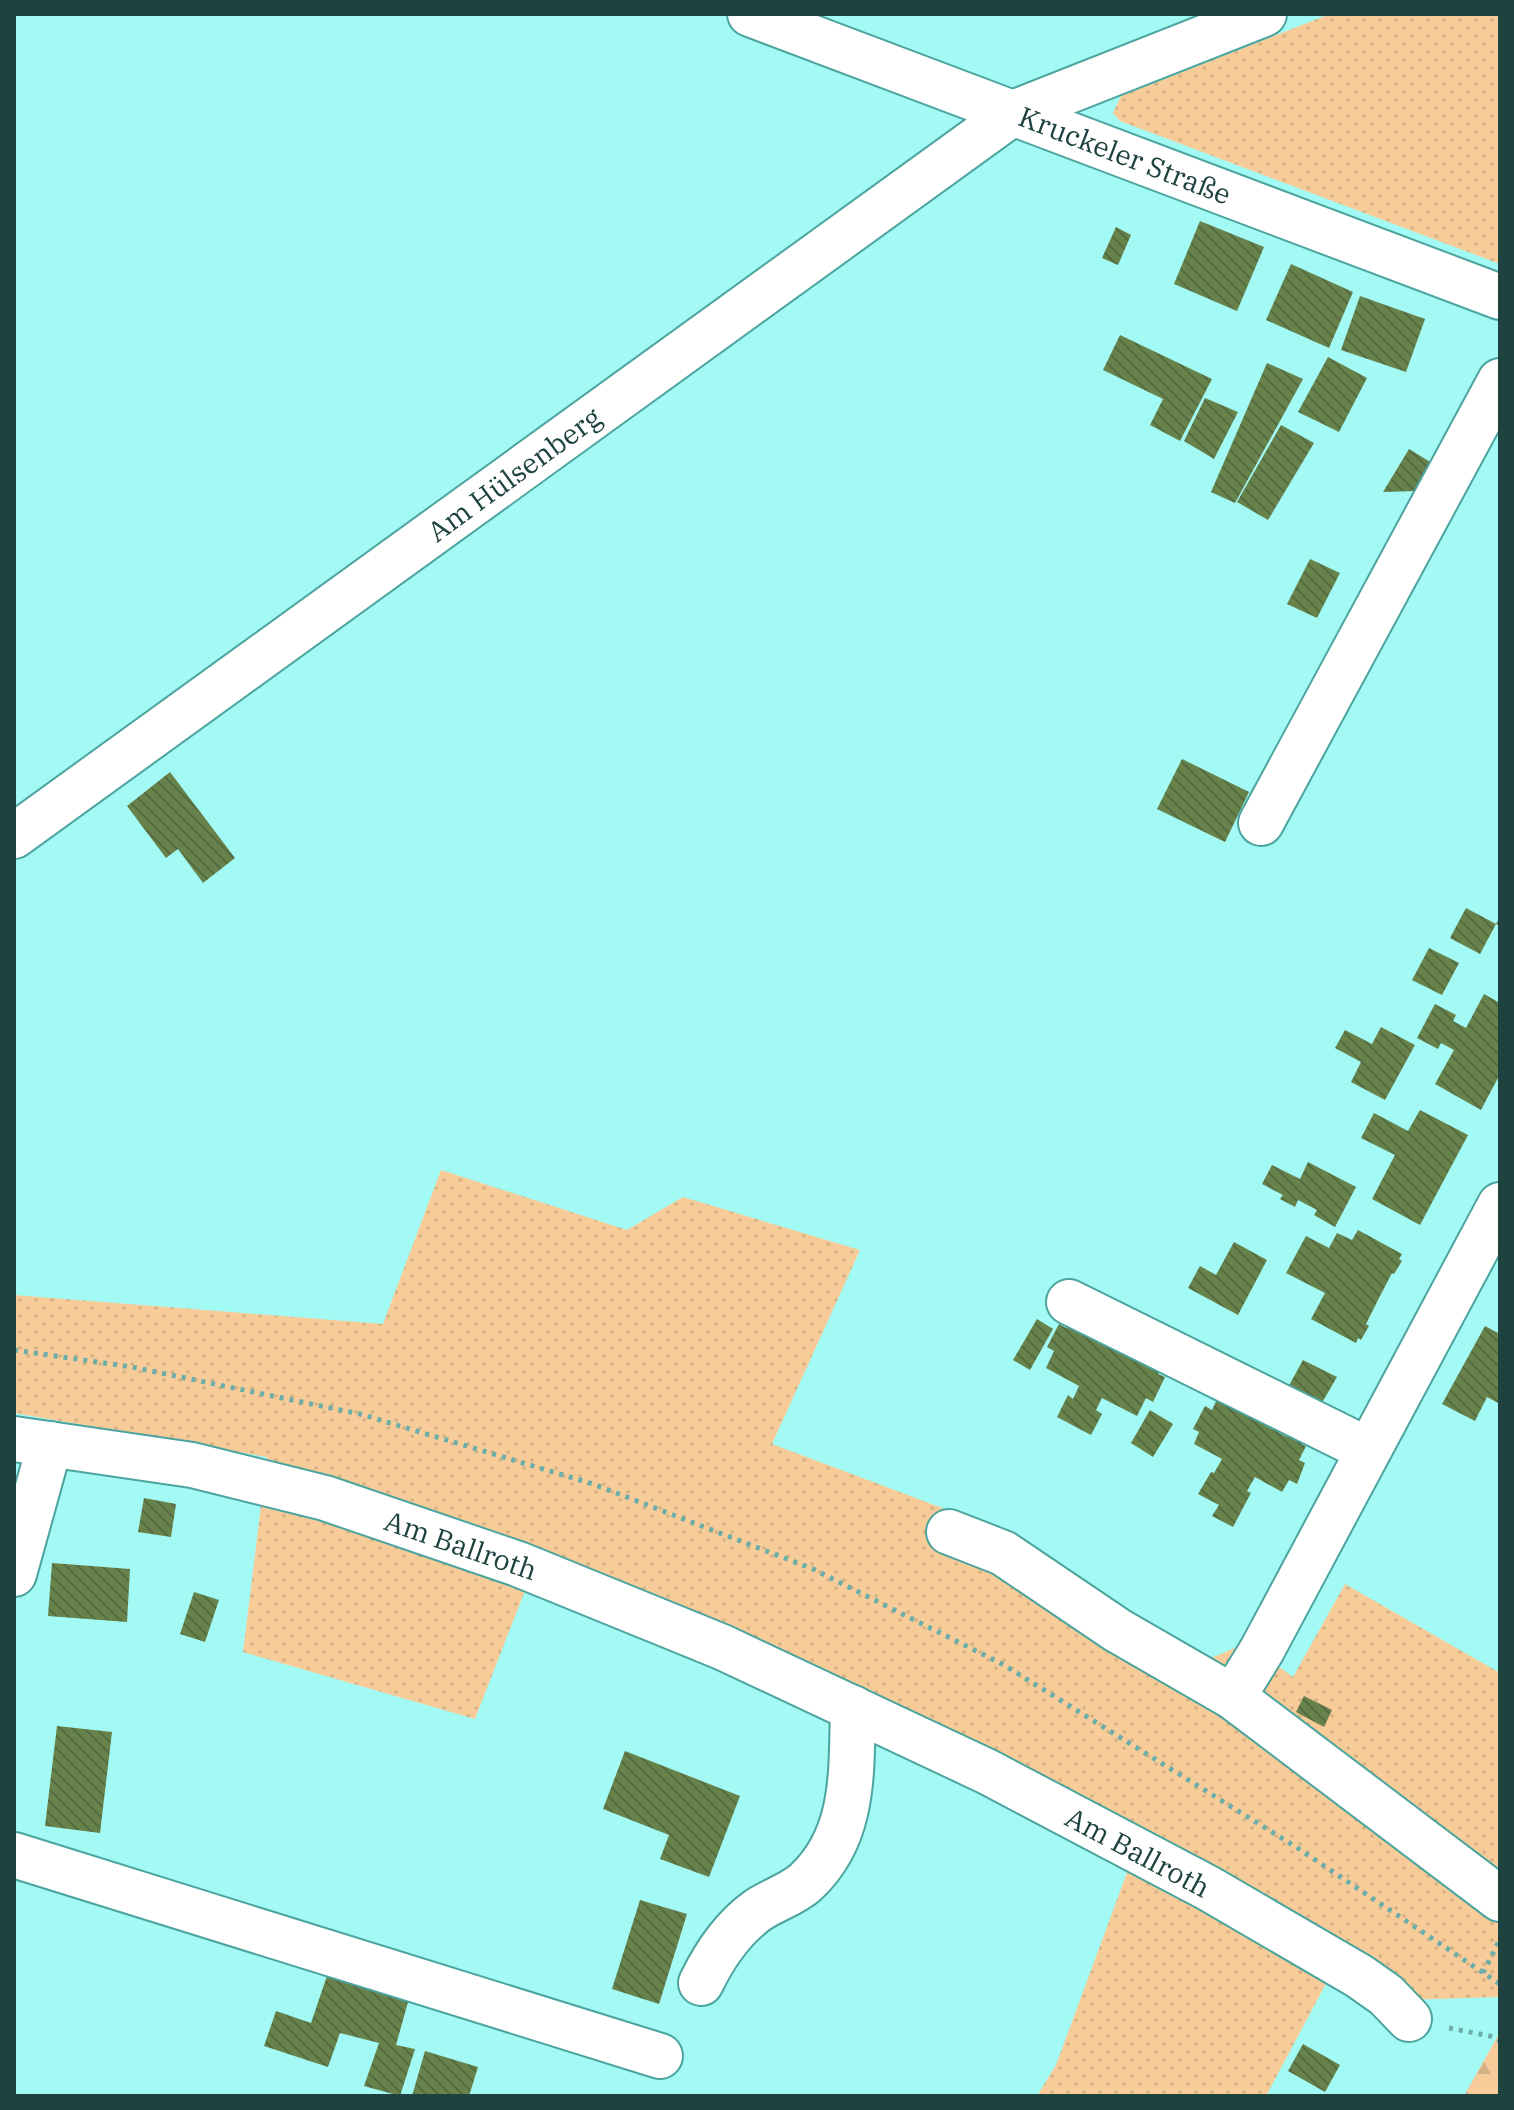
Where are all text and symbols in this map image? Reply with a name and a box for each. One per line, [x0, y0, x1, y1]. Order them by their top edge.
street label: Kruckeler Straße [1014, 97, 1236, 213]
street label: Am Hülsenberg [420, 398, 608, 550]
street label: Am Ballroth [380, 1502, 542, 1588]
street label: Am Ballroth [1059, 1798, 1217, 1906]

